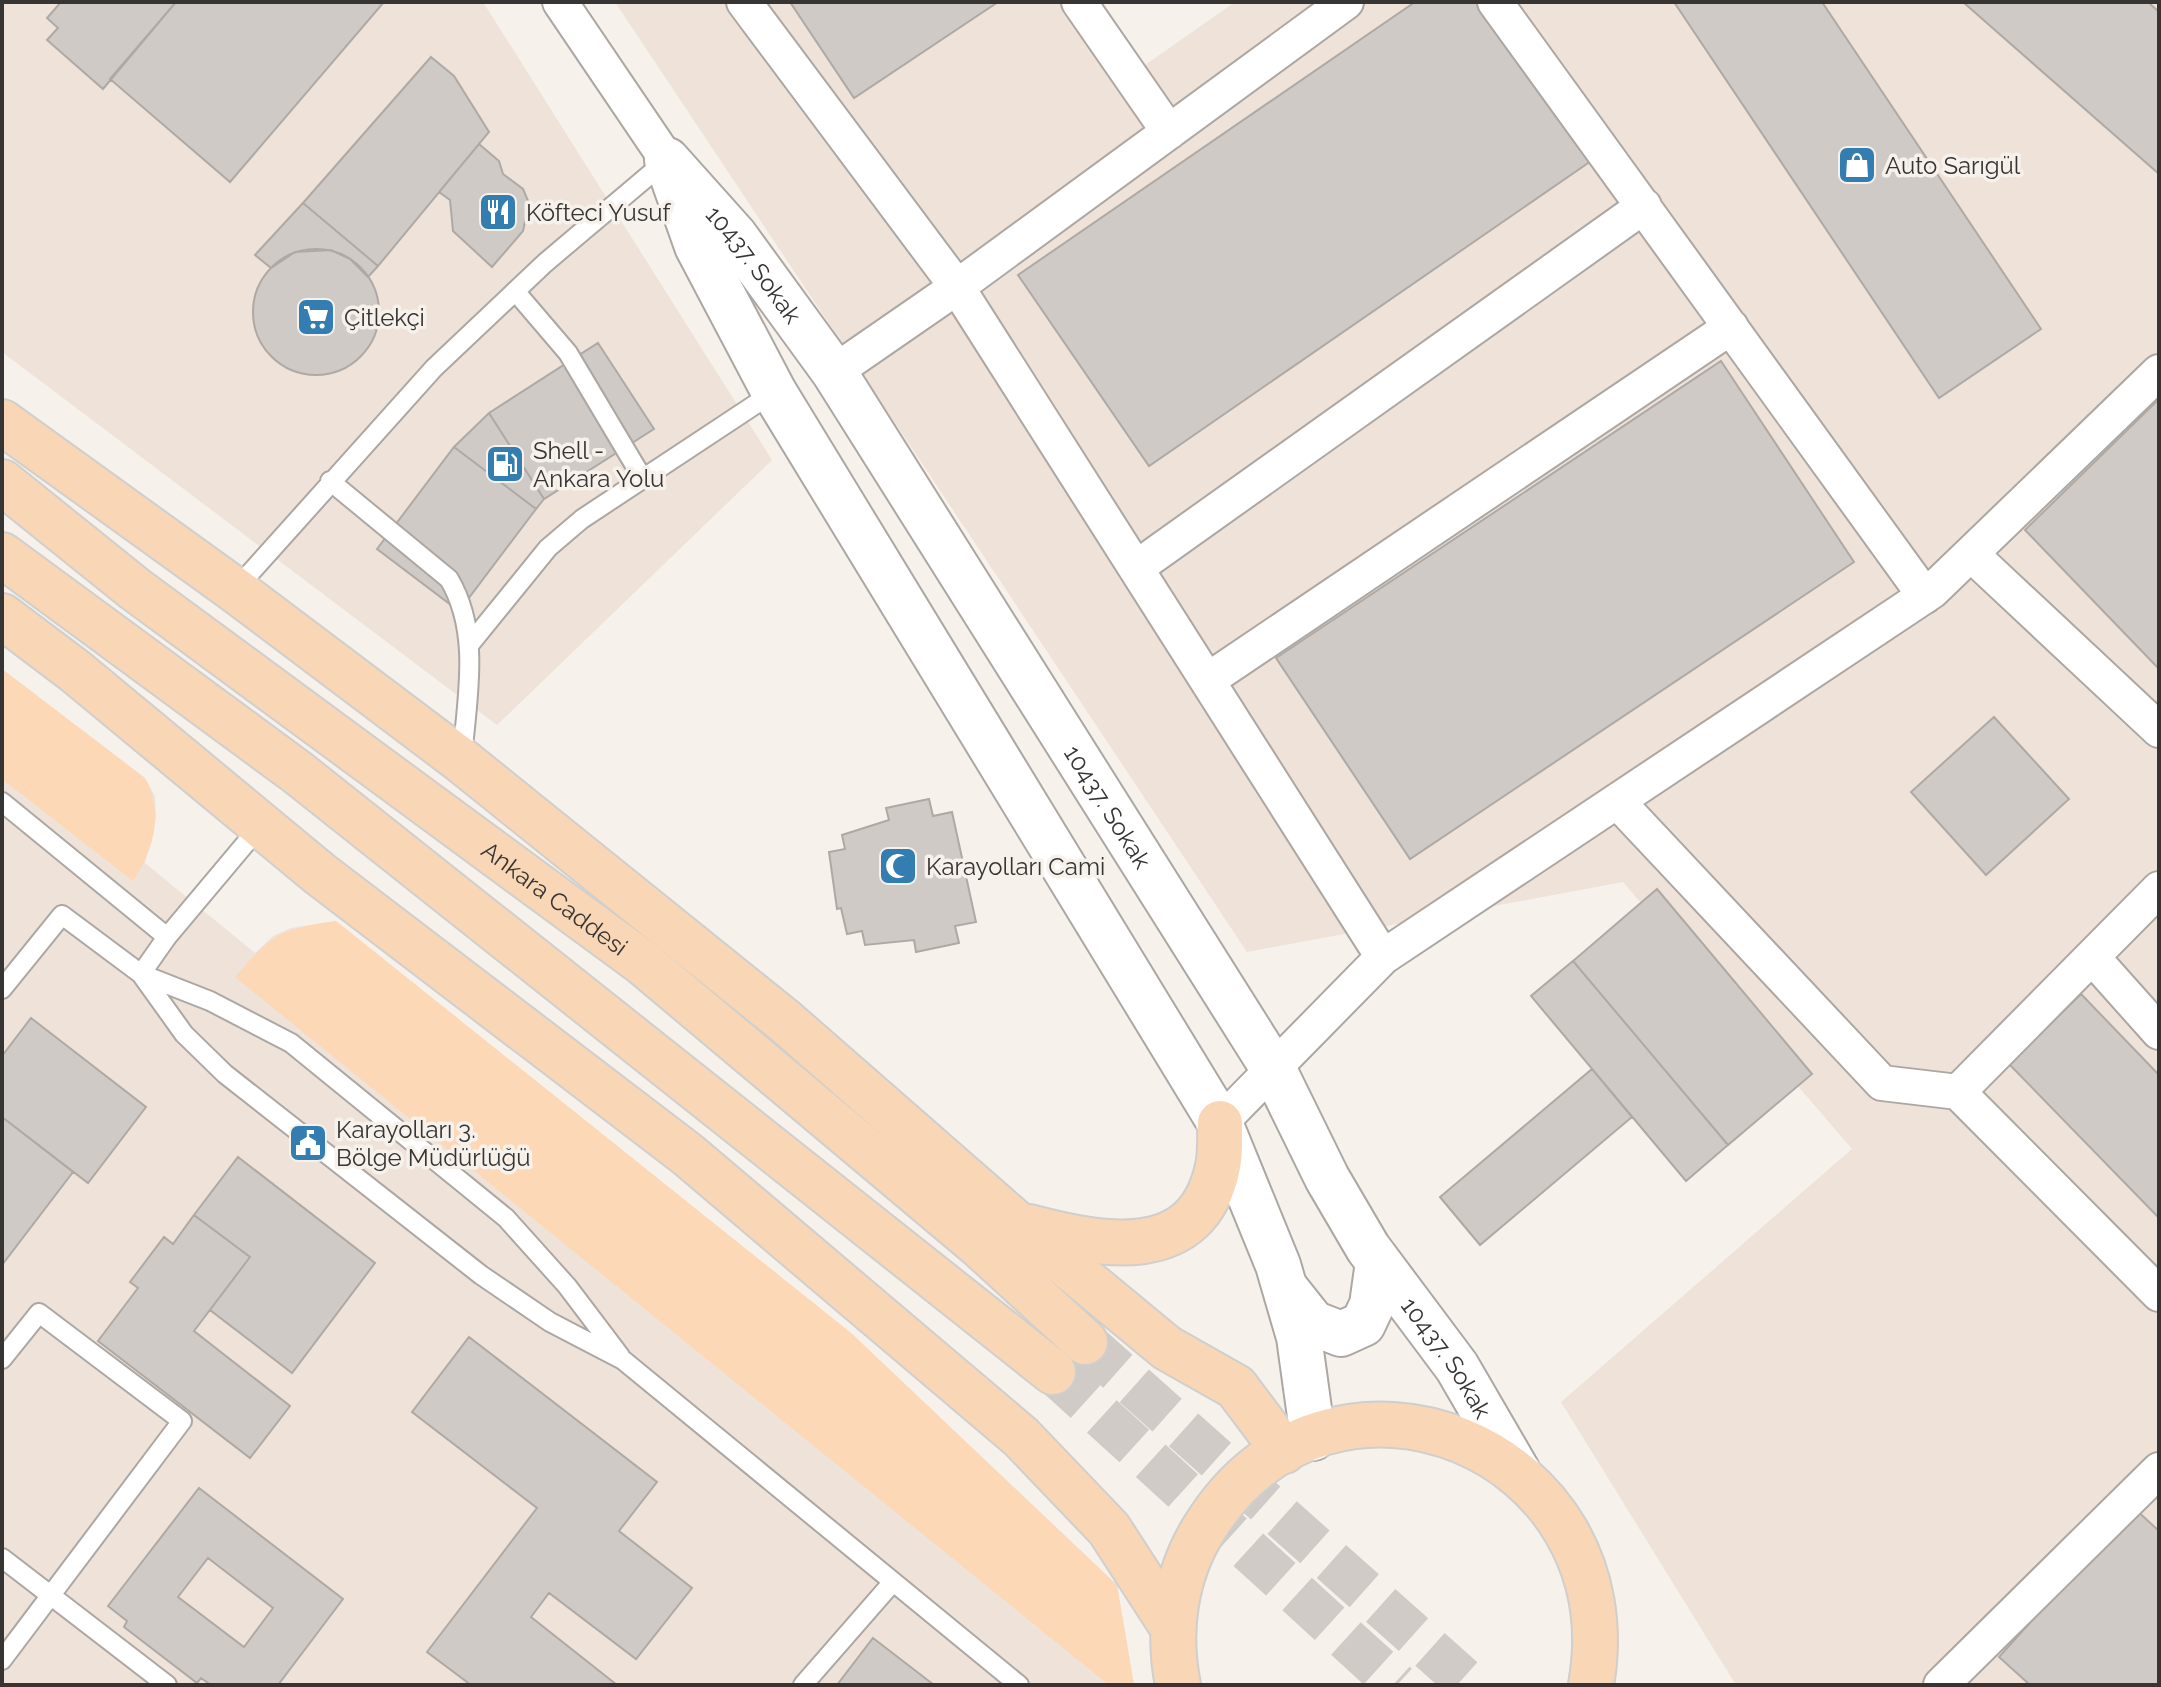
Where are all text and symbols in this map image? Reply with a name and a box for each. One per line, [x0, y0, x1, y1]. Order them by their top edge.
shop icon: Auto Sarıgül [1836, 144, 1878, 186]
place label: Auto Sarıgül [1885, 151, 2021, 180]
restaurant icon: Köfteci Yusuf [477, 191, 519, 233]
place label: Köfteci Yusuf [526, 198, 672, 227]
street label: 10437. Sokak [700, 199, 808, 329]
supermarket icon: Çitlekçi [295, 296, 337, 338]
place label: Çitlekçi [344, 303, 425, 332]
place label: Shell - Ankara Yolu [533, 436, 664, 493]
fuel station icon: Shell - Ankara Yolu [484, 443, 526, 485]
street label: 10437. Sokak [1058, 740, 1158, 874]
street label: Ankara Caddesi [476, 835, 633, 961]
mosque icon: Karayolları Cami [877, 845, 919, 887]
place label: Karayolları Cami [926, 852, 1105, 881]
place label: Karayolları 3. Bölge Müdürlüğü [336, 1115, 531, 1172]
public building icon: Karayolları 3. Bölge Müdürlüğü [287, 1122, 329, 1164]
street label: 10437. Sokak [1395, 1292, 1498, 1424]

